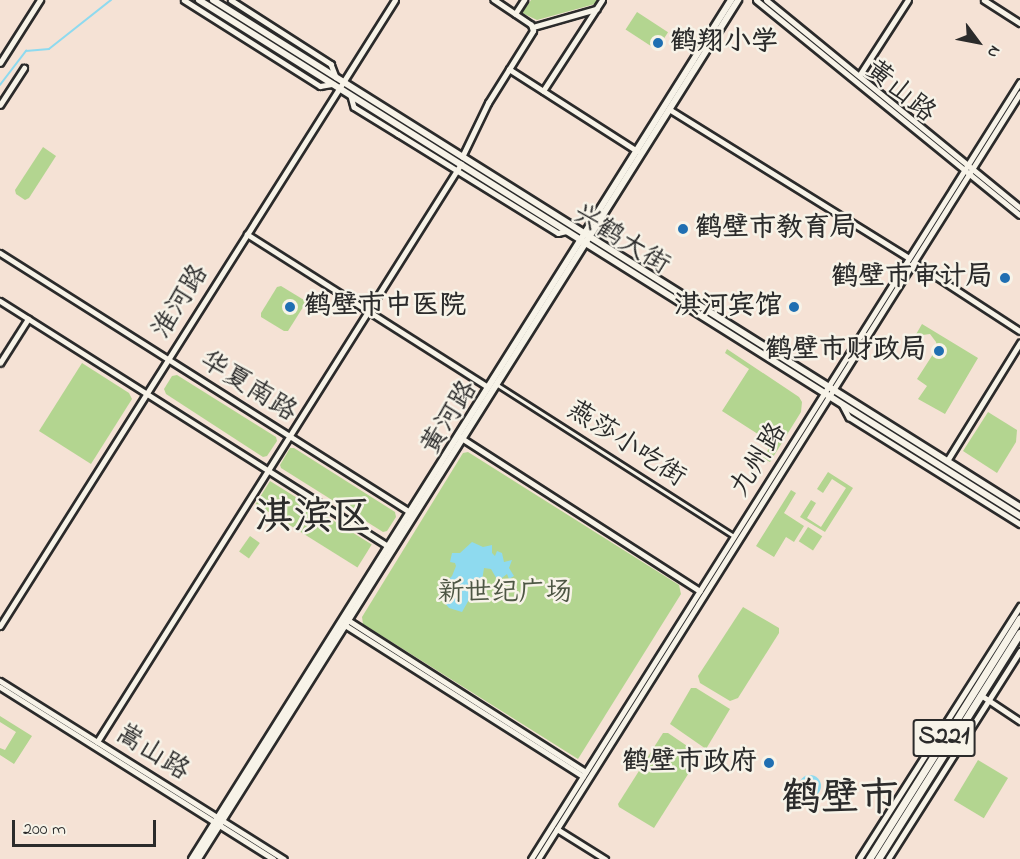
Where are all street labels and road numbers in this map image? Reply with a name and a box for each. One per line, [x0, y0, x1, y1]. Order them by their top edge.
street label: 黄山路 [858, 54, 942, 130]
street label: 兴鹤大街 [567, 198, 675, 282]
street label: 淮河路 [146, 259, 216, 345]
street label: 华夏南路 [194, 345, 302, 429]
street label: 黄河路 [415, 375, 485, 461]
street label: 燕莎小吃街 [561, 394, 691, 494]
street label: 九州路 [724, 417, 794, 503]
road number: S221 [912, 715, 976, 761]
street label: 嵩山路 [109, 718, 195, 788]

